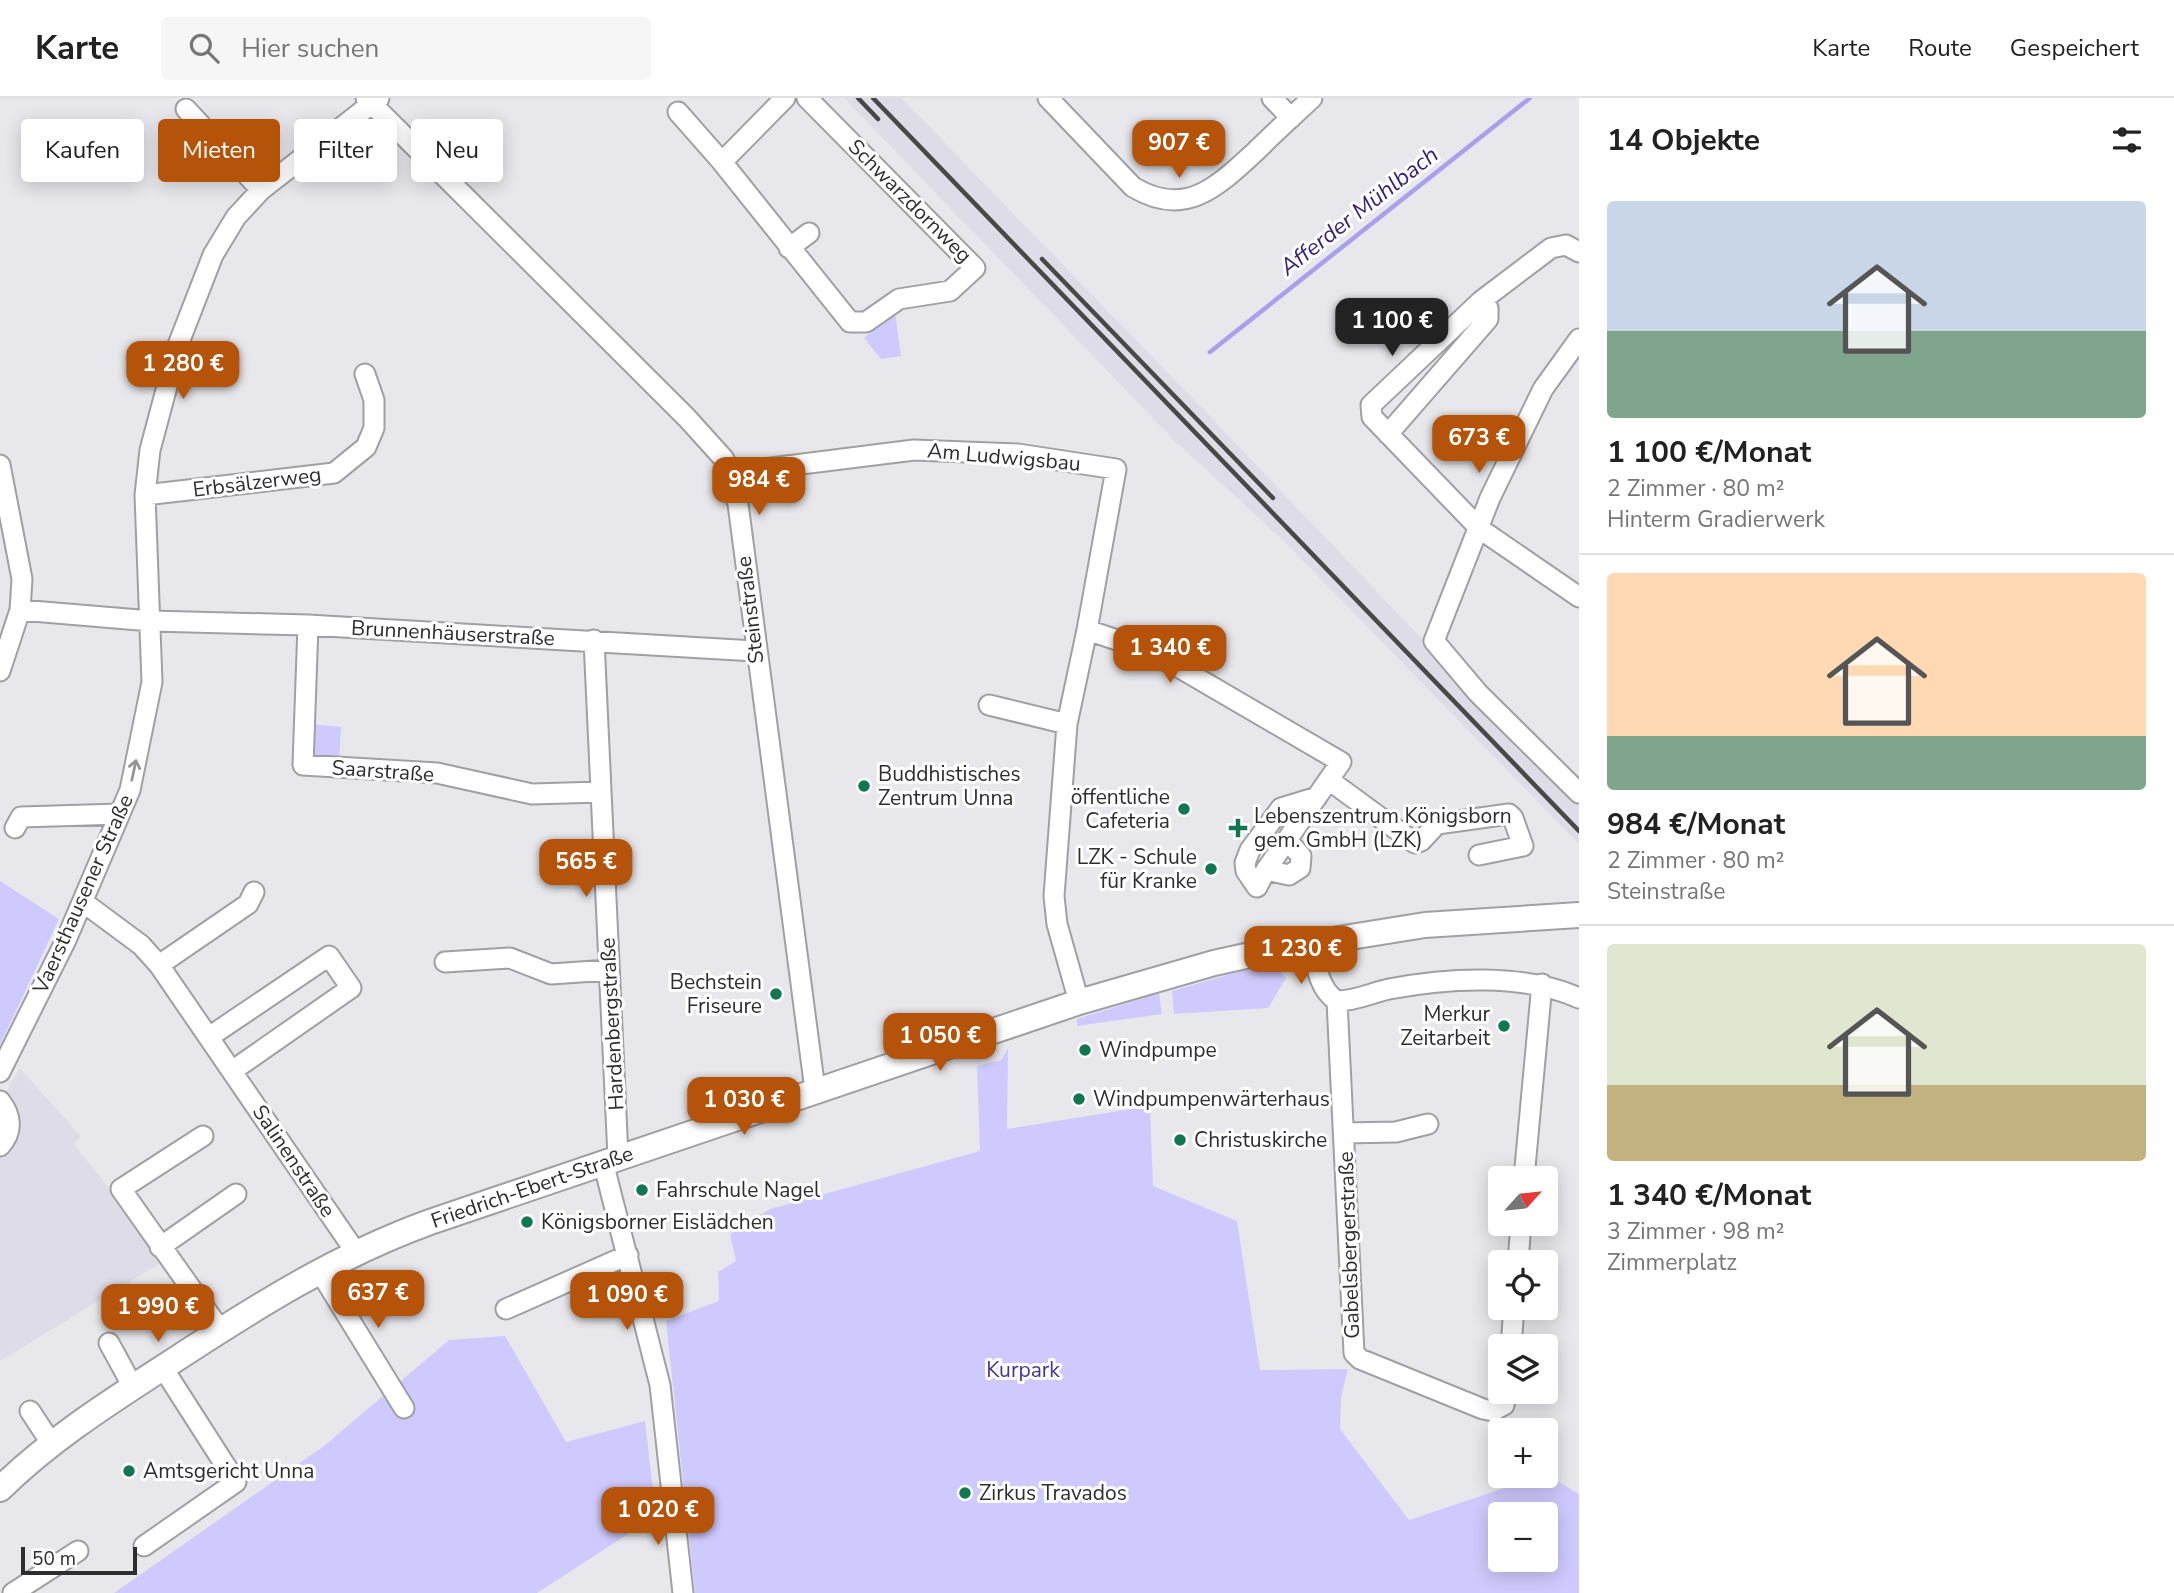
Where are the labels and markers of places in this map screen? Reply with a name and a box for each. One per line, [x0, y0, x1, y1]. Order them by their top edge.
pin: 907 € [1130, 120, 1228, 180]
pin: 1 100 € [1327, 299, 1457, 358]
pin: 1 280 € [118, 342, 248, 401]
pin: 673 € [1430, 416, 1528, 475]
pin: 984 € [710, 458, 808, 517]
pin: 1 340 € [1105, 626, 1235, 685]
place label: Buddhistisches Zentrum Unna [878, 760, 1021, 812]
marker: Buddhistisches Zentrum Unna [856, 778, 872, 794]
place label: öffentliche Cafeteria [1071, 783, 1170, 835]
marker: öffentliche Cafeteria [1176, 801, 1192, 817]
place label: Lebenszentrum Königsborn gem. GmbH (LZK) [1254, 802, 1512, 854]
marker: Lebenszentrum Königsborn gem. GmbH (LZK) [1228, 818, 1248, 838]
pin: 565 € [537, 840, 635, 899]
place label: LZK - Schule für Kranke [1077, 843, 1197, 895]
marker: LZK - Schule für Kranke [1203, 861, 1219, 877]
pin: 1 230 € [1236, 926, 1366, 986]
place label: Bechstein Friseure [670, 968, 762, 1020]
marker: Bechstein Friseure [768, 986, 784, 1002]
place label: Merkur Zeitarbeit [1400, 1000, 1491, 1052]
pin: 1 050 € [875, 1014, 1005, 1073]
marker: Merkur Zeitarbeit [1496, 1018, 1512, 1034]
place label: Windpumpe [1099, 1036, 1217, 1064]
marker: Windpumpe [1077, 1042, 1093, 1058]
pin: 1 030 € [679, 1077, 809, 1137]
place label: Windpumpenwärterhaus [1093, 1085, 1330, 1113]
marker: Windpumpenwärterhaus [1071, 1091, 1087, 1107]
place label: Christuskirche [1194, 1126, 1327, 1154]
marker: Christuskirche [1172, 1132, 1188, 1148]
place label: Fahrschule Nagel [656, 1176, 821, 1204]
marker: Fahrschule Nagel [634, 1182, 650, 1198]
place label: Königsborner Eislädchen [541, 1208, 774, 1236]
marker: Königsborner Eislädchen [519, 1214, 535, 1230]
pin: 637 € [329, 1270, 427, 1330]
pin: 1 090 € [562, 1272, 692, 1332]
pin: 1 990 € [93, 1284, 223, 1344]
place label: Amtsgericht Unna [143, 1457, 314, 1485]
marker: Amtsgericht Unna [121, 1463, 137, 1479]
place label: Zirkus Travados [979, 1479, 1127, 1507]
marker: Zirkus Travados [957, 1485, 973, 1501]
pin: 1 020 € [593, 1488, 723, 1547]

